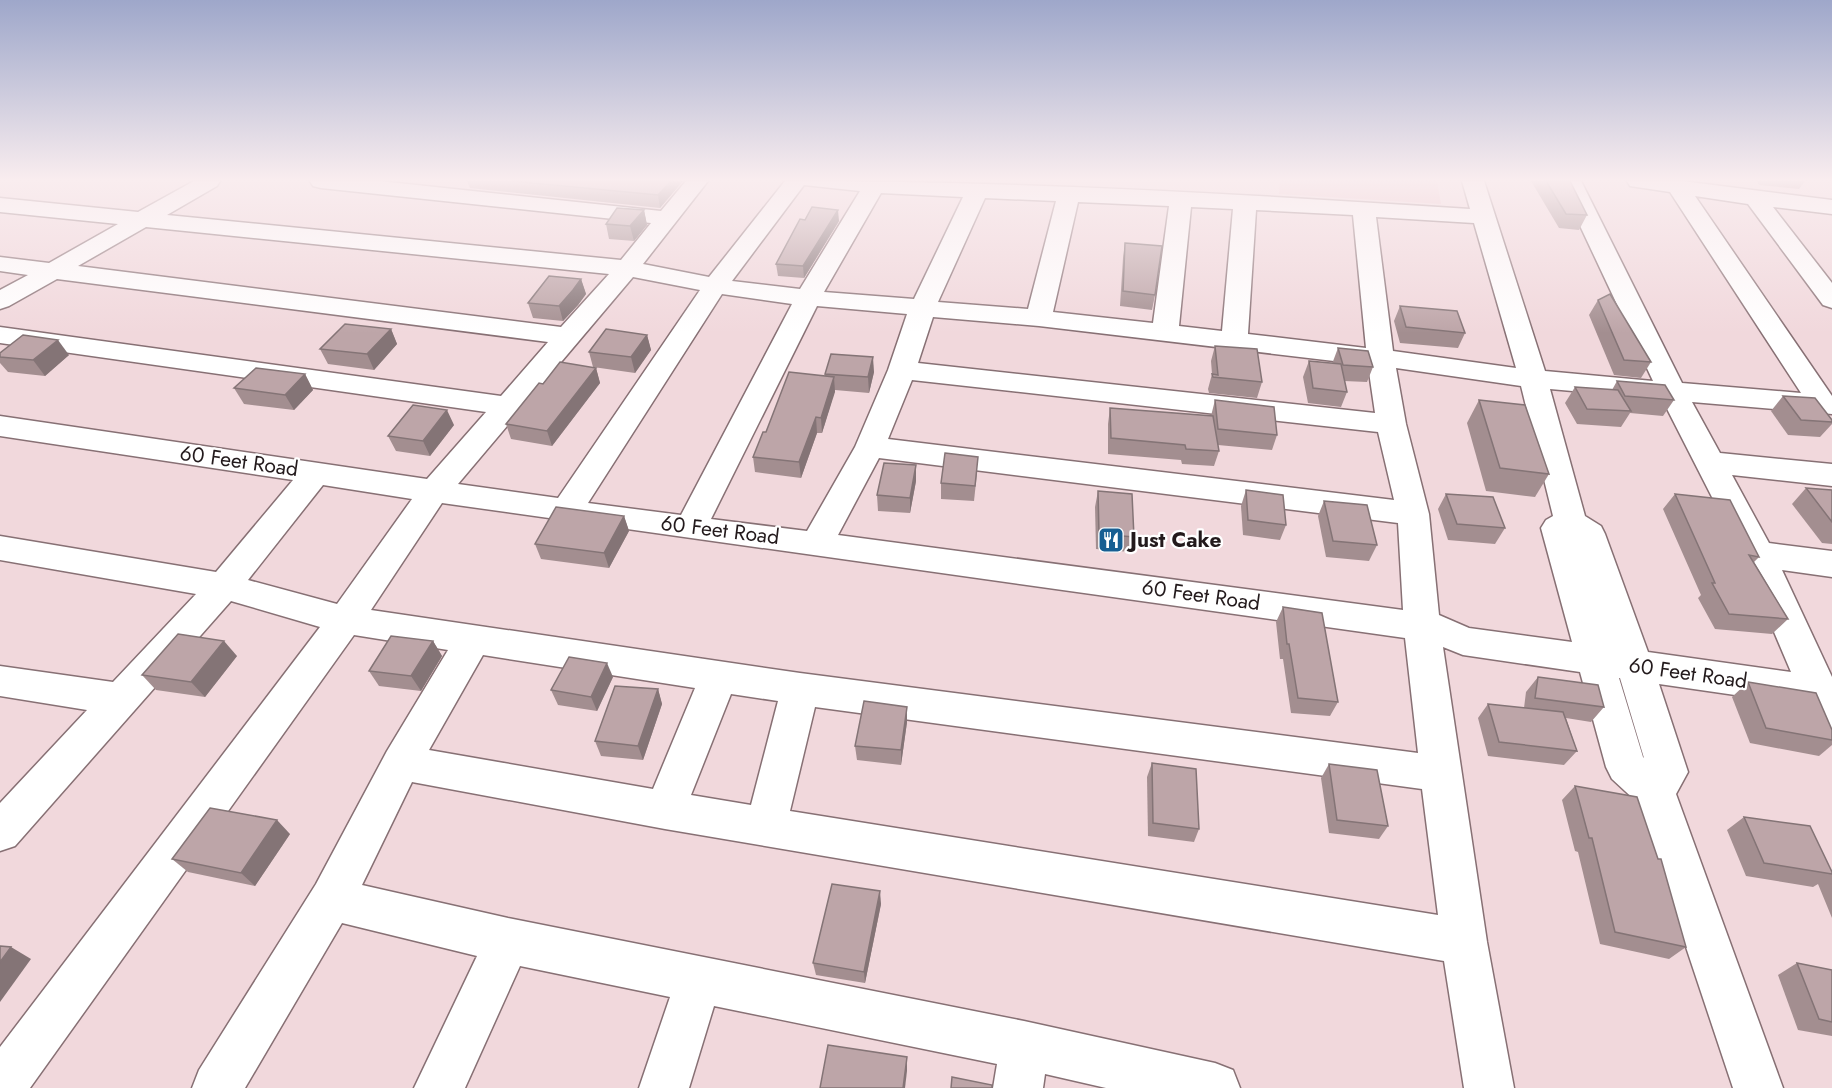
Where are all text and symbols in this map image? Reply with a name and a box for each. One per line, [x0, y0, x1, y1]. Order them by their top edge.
street label: 60 Feet Road [178, 438, 300, 484]
street label: 60 Feet Road [659, 508, 781, 552]
restaurant icon: Just Cake [1096, 525, 1126, 555]
place label: Just Cake [1126, 525, 1221, 555]
street label: 60 Feet Road [1140, 572, 1262, 618]
street label: 60 Feet Road [1627, 650, 1749, 696]

